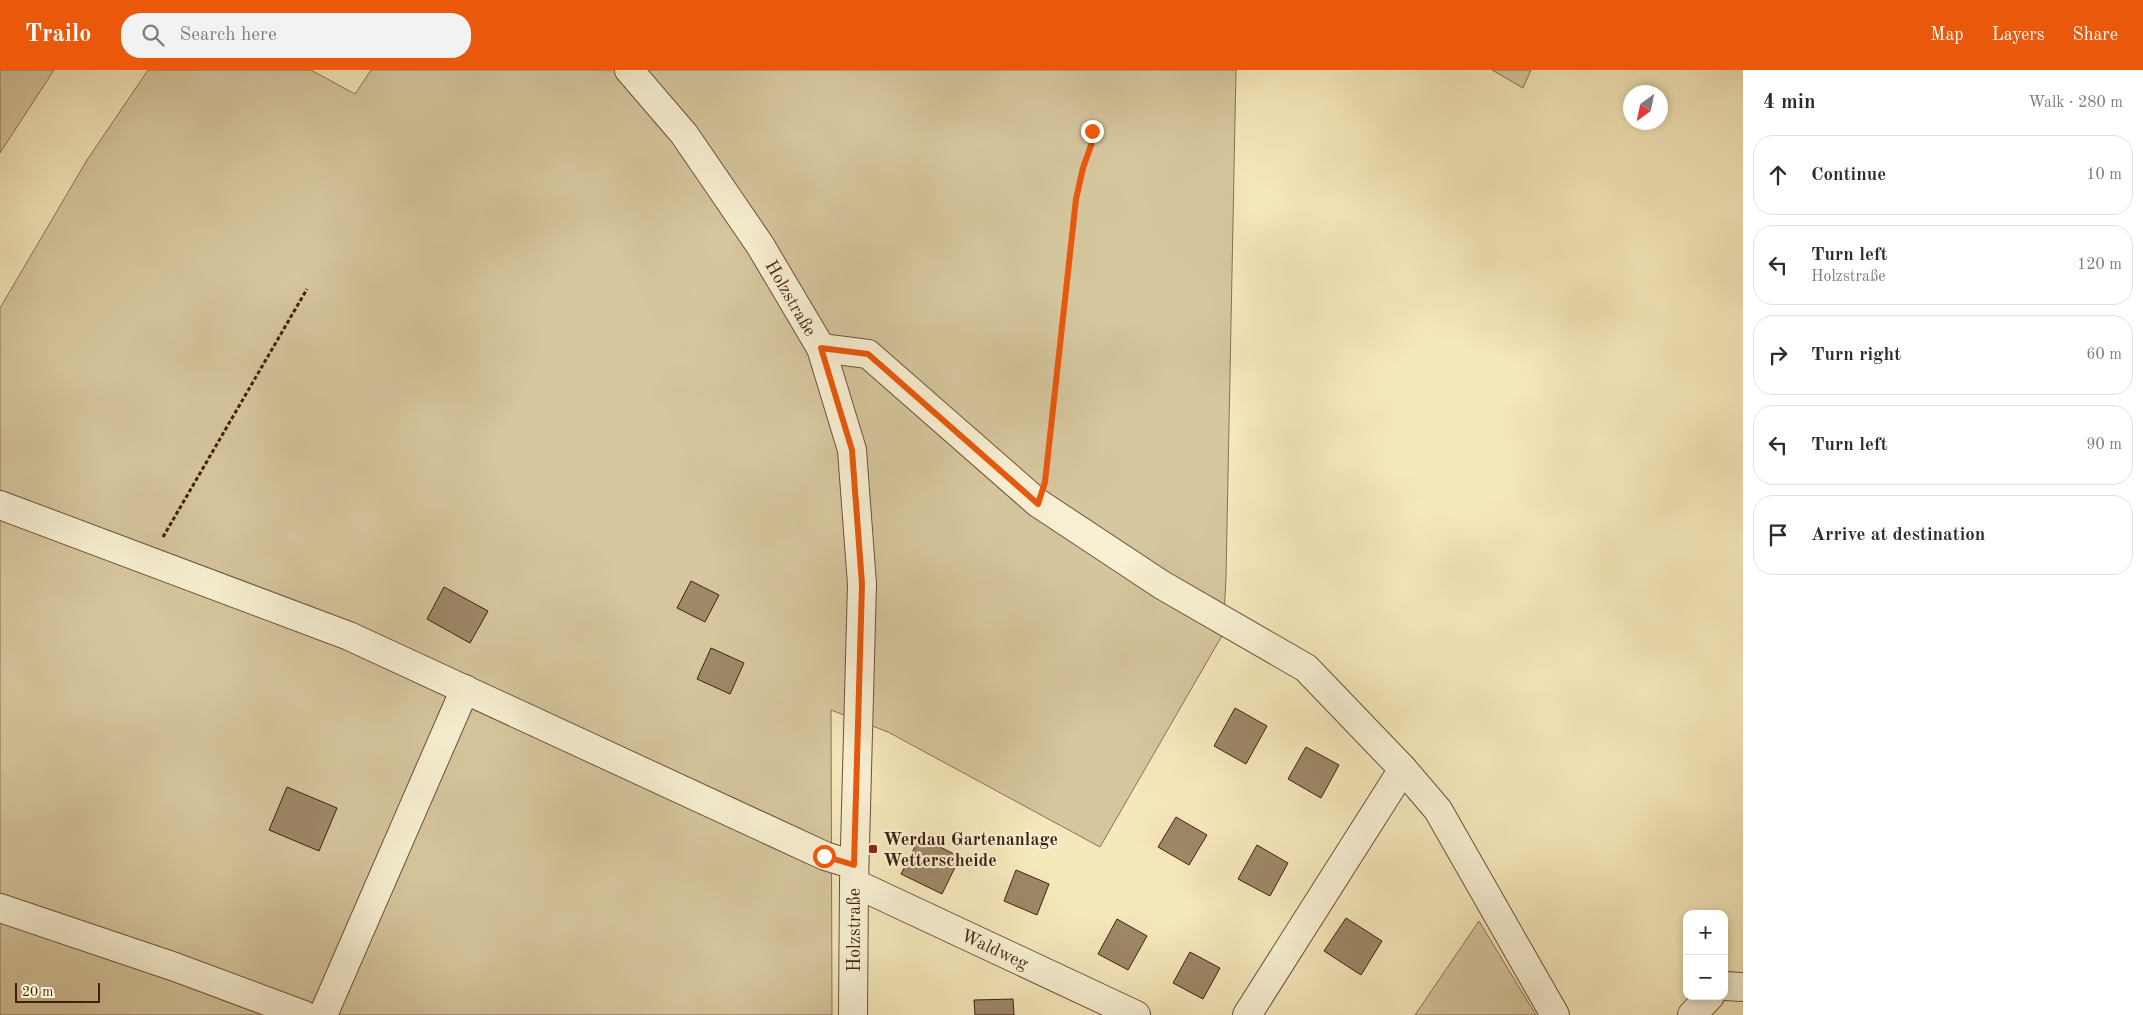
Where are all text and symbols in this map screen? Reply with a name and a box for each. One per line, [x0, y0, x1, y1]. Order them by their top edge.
search box [121, 13, 471, 58]
icon: search [139, 21, 167, 49]
text: Trailo [25, 23, 91, 47]
text: Search here [179, 26, 277, 45]
text: Map [1930, 26, 1964, 44]
text: Layers [1992, 26, 2044, 44]
text: Share [2072, 26, 2118, 44]
north arrow [1623, 85, 1668, 130]
text: 4 min [1763, 92, 1816, 113]
text: Walk · 280 m [2028, 95, 2123, 111]
route end [1081, 120, 1104, 143]
icon: ahead [1764, 161, 1792, 189]
text: Continue [1811, 166, 1886, 185]
text: 10 m [2086, 167, 2122, 183]
text: Turn left [1811, 246, 1888, 265]
icon: left [1764, 251, 1792, 279]
text: 120 m [2077, 257, 2122, 273]
street label: Holzstraße [761, 258, 819, 339]
text: Holzstraße [1811, 269, 1886, 285]
icon: right [1764, 341, 1792, 369]
text: Turn right [1811, 346, 1901, 365]
text: 60 m [2086, 347, 2122, 363]
icon: left [1764, 431, 1792, 459]
text: Turn left [1811, 436, 1888, 455]
text: 90 m [2086, 437, 2122, 453]
icon: arrive [1764, 521, 1792, 549]
text: Arrive at destination [1811, 526, 1985, 545]
place label: Werdau Gartenanlage Wetterscheide [883, 831, 1058, 870]
marker: Werdau Gartenanlage Wetterscheide [867, 843, 879, 855]
route start [813, 845, 836, 868]
street label: Holzstraße [846, 888, 864, 972]
map controls [1683, 910, 1728, 1000]
button: + [1683, 910, 1728, 955]
street label: Waldweg [958, 927, 1031, 973]
button: − [1683, 955, 1728, 1000]
scale bar [15, 980, 100, 1003]
text: 20 m [22, 985, 53, 999]

